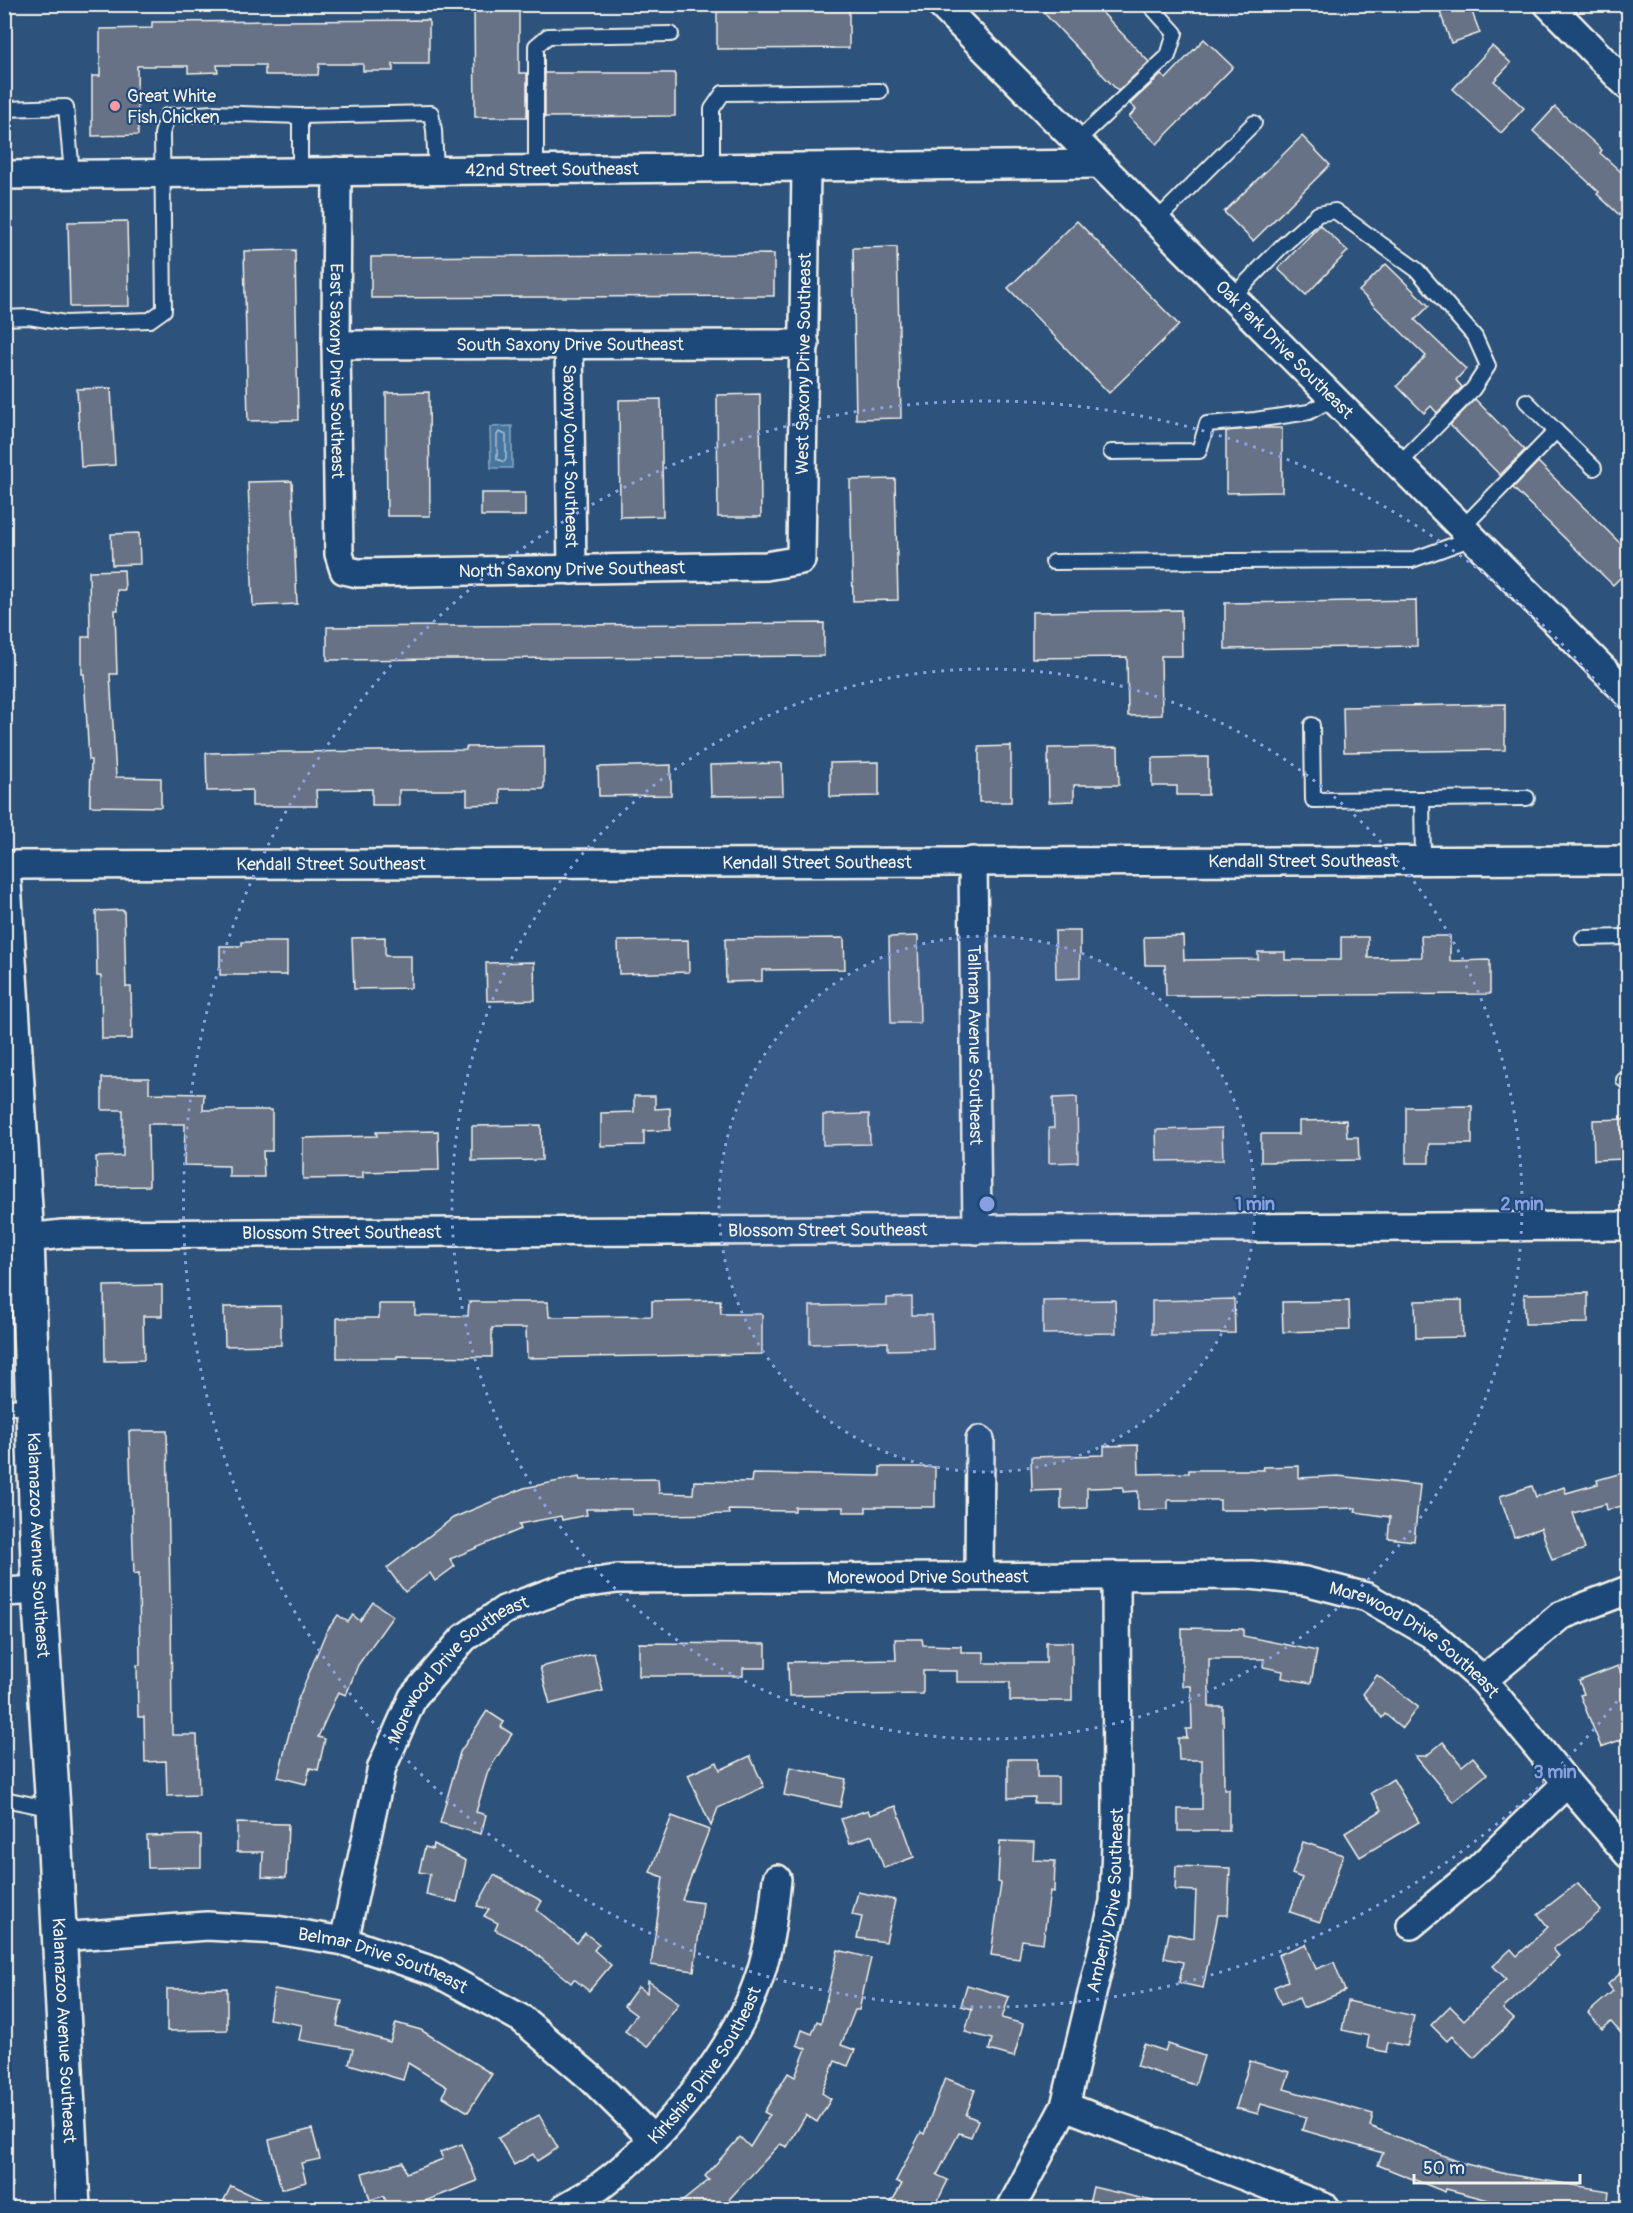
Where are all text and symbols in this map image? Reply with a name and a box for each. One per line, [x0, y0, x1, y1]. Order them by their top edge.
place label: Great White Fish Chicken [127, 85, 220, 129]
marker: Great White Fish Chicken [108, 99, 122, 113]
street label: 42nd Street Southeast [465, 157, 640, 182]
street label: West Saxony Drive Southeast [791, 252, 816, 475]
street label: East Saxony Drive Southeast [324, 263, 349, 480]
street label: Oak Park Drive Southeast [1211, 275, 1359, 424]
street label: South Saxony Drive Southeast [456, 333, 685, 356]
street label: Saxony Court Southeast [558, 364, 583, 549]
street label: North Saxony Drive Southeast [458, 556, 686, 583]
street label: Kendall Street Southeast [1208, 849, 1399, 873]
street label: Kendall Street Southeast [722, 851, 913, 874]
street label: Kendall Street Southeast [236, 852, 427, 876]
street label: Tallman Avenue Southeast [962, 945, 988, 1146]
text: 1 min [1235, 1193, 1275, 1216]
text: 2 min [1500, 1193, 1544, 1216]
centre of rings [977, 1194, 997, 1214]
street label: Blossom Street Southeast [728, 1218, 928, 1242]
street label: Blossom Street Southeast [242, 1221, 442, 1245]
street label: Kalamazoo Avenue Southeast [22, 1432, 55, 1659]
street label: Morewood Drive Southeast [827, 1565, 1029, 1589]
street label: Morewood Drive Southeast [1327, 1576, 1505, 1703]
street label: Morewood Drive Southeast [382, 1590, 532, 1747]
text: 3 min [1533, 1761, 1577, 1784]
street label: Amberly Drive Southeast [1081, 1807, 1129, 1995]
street label: Kalamazoo Avenue Southeast [47, 1917, 81, 2144]
street label: Belmar Drive Southeast [296, 1922, 472, 1999]
street label: Kirkshire Drive Southeast [643, 1982, 767, 2149]
scale bar [1414, 2147, 1580, 2185]
text: 50 m [1423, 2157, 1465, 2180]

